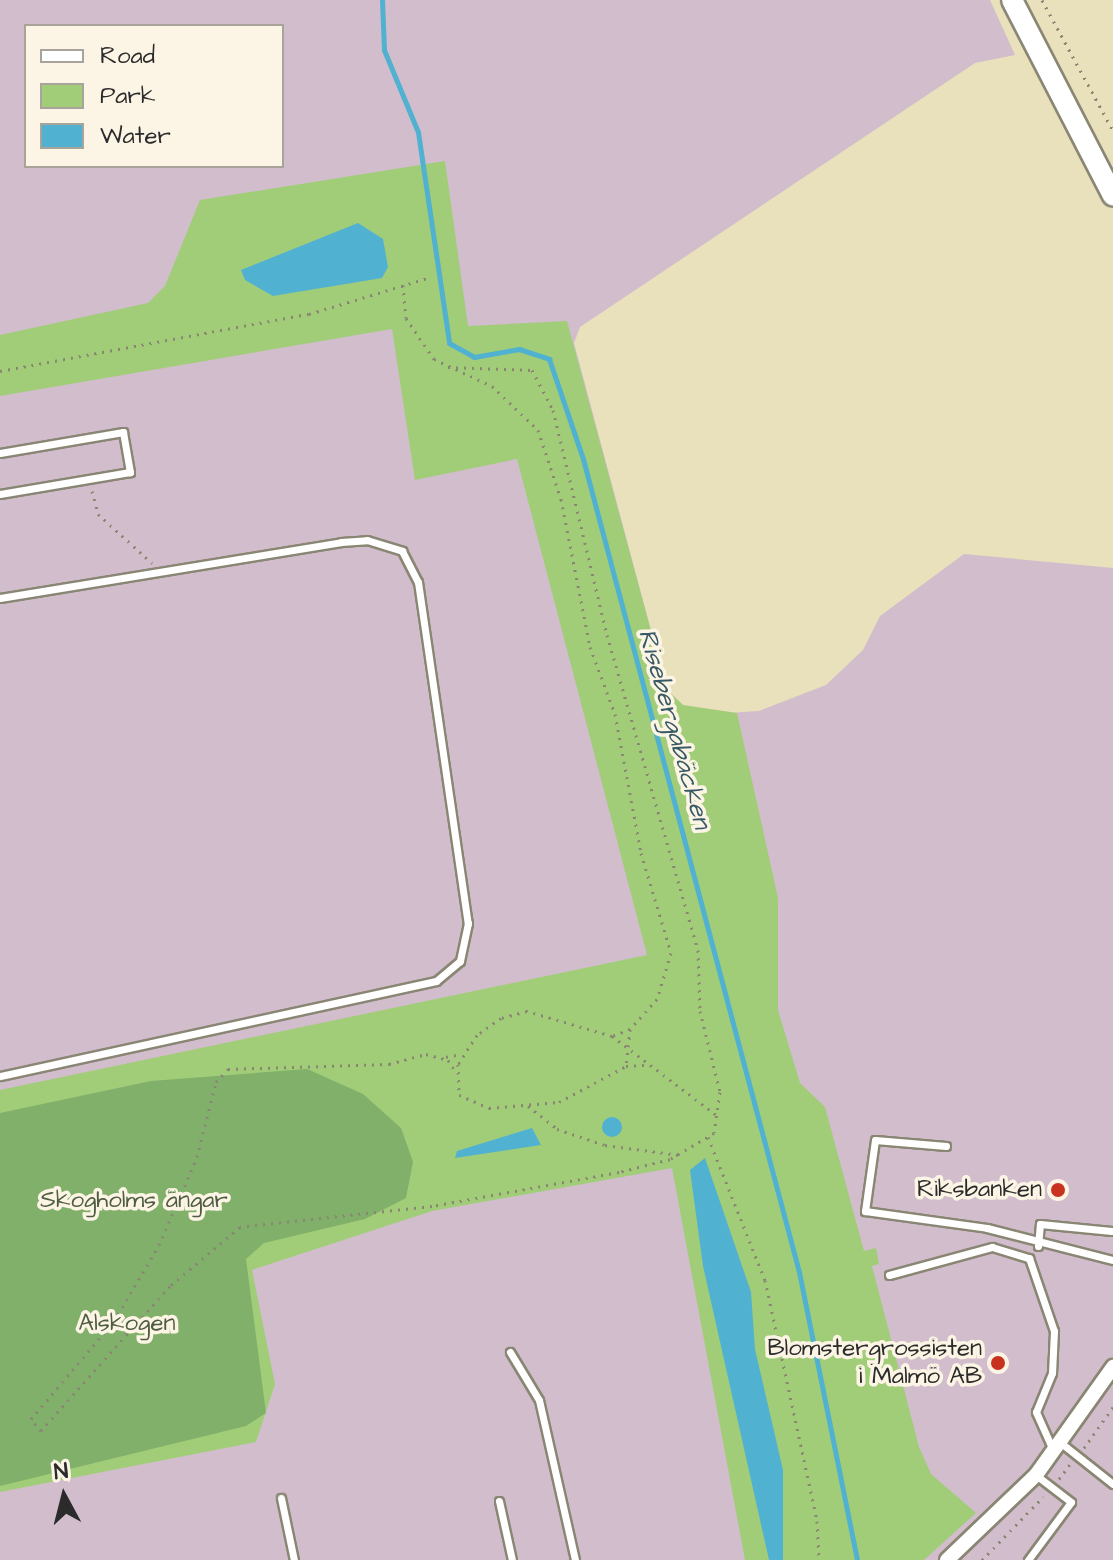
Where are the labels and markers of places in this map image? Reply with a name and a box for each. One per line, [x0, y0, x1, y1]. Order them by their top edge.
place label: Riksbanken [917, 1176, 1042, 1204]
marker: Riksbanken [1049, 1181, 1067, 1199]
place label: Blomstergrossisten i Malmö AB [767, 1335, 982, 1391]
marker: Blomstergrossisten i Malmö AB [989, 1354, 1007, 1372]

